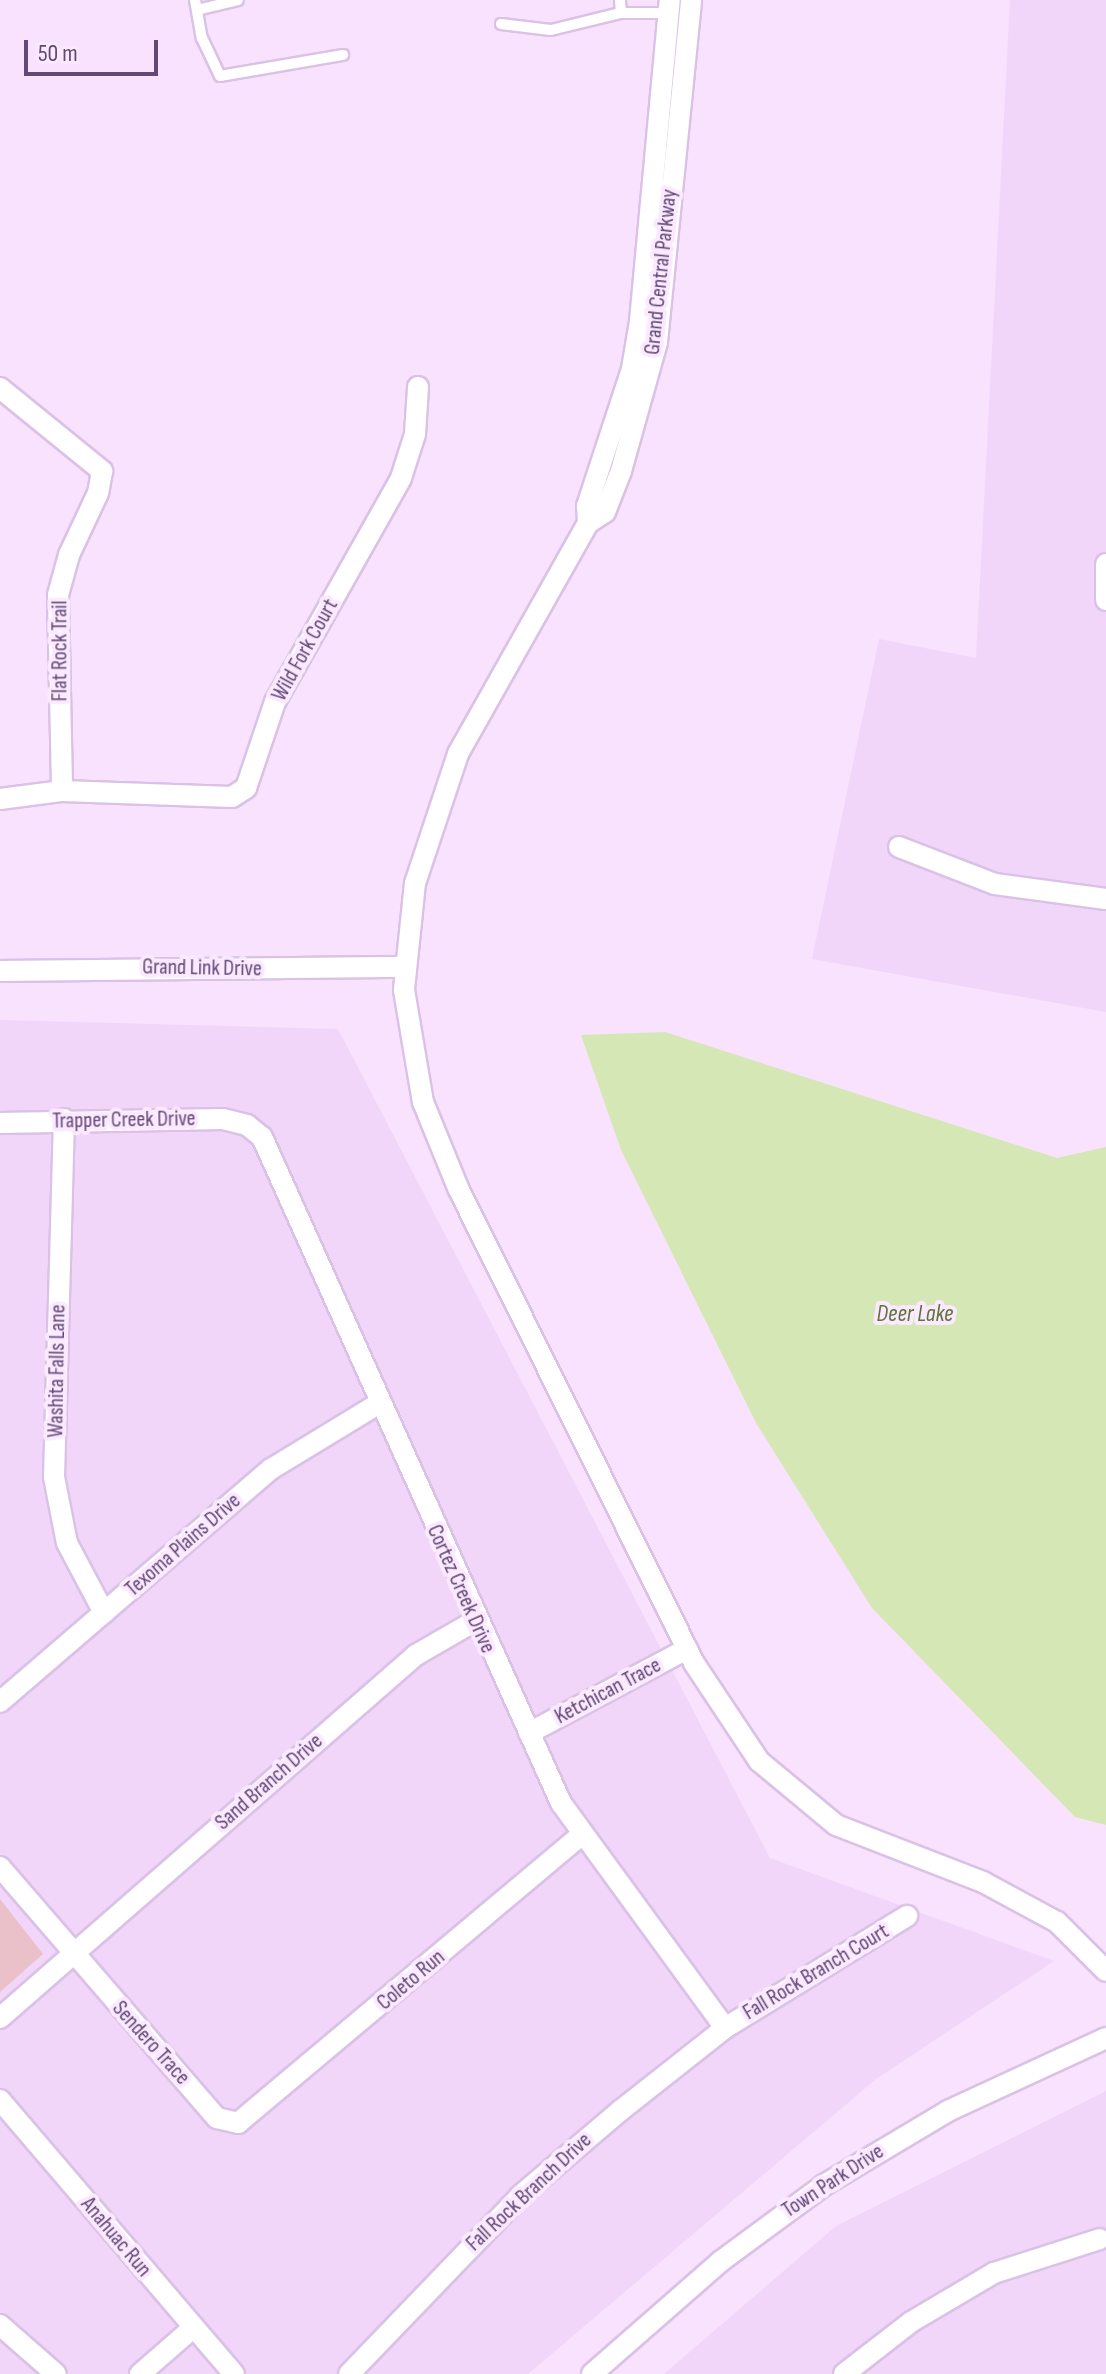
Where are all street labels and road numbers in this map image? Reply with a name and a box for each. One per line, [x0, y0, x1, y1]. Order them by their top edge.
street label: Grand Central Parkway [639, 188, 683, 356]
street label: Wild Fork Court [266, 594, 344, 706]
street label: Flat Rock Trail [47, 601, 73, 701]
street label: Grand Link Drive [142, 954, 262, 982]
street label: Trapper Creek Drive [52, 1106, 196, 1134]
street label: Washita Falls Lane [43, 1304, 71, 1438]
street label: Texoma Plains Drive [120, 1488, 246, 1602]
street label: Cortez Creek Drive [421, 1521, 501, 1657]
street label: Ketchican Trace [550, 1652, 666, 1730]
street label: Sand Branch Drive [210, 1728, 328, 1836]
street label: Fall Rock Branch Court [738, 1918, 894, 2026]
street label: Coleto Run [372, 1944, 450, 2016]
street label: Sendero Trace [107, 1996, 195, 2090]
street label: Fall Rock Branch Drive [461, 2127, 597, 2257]
street label: Town Park Drive [777, 2138, 889, 2224]
street label: Anahuac Run [75, 2192, 157, 2282]

